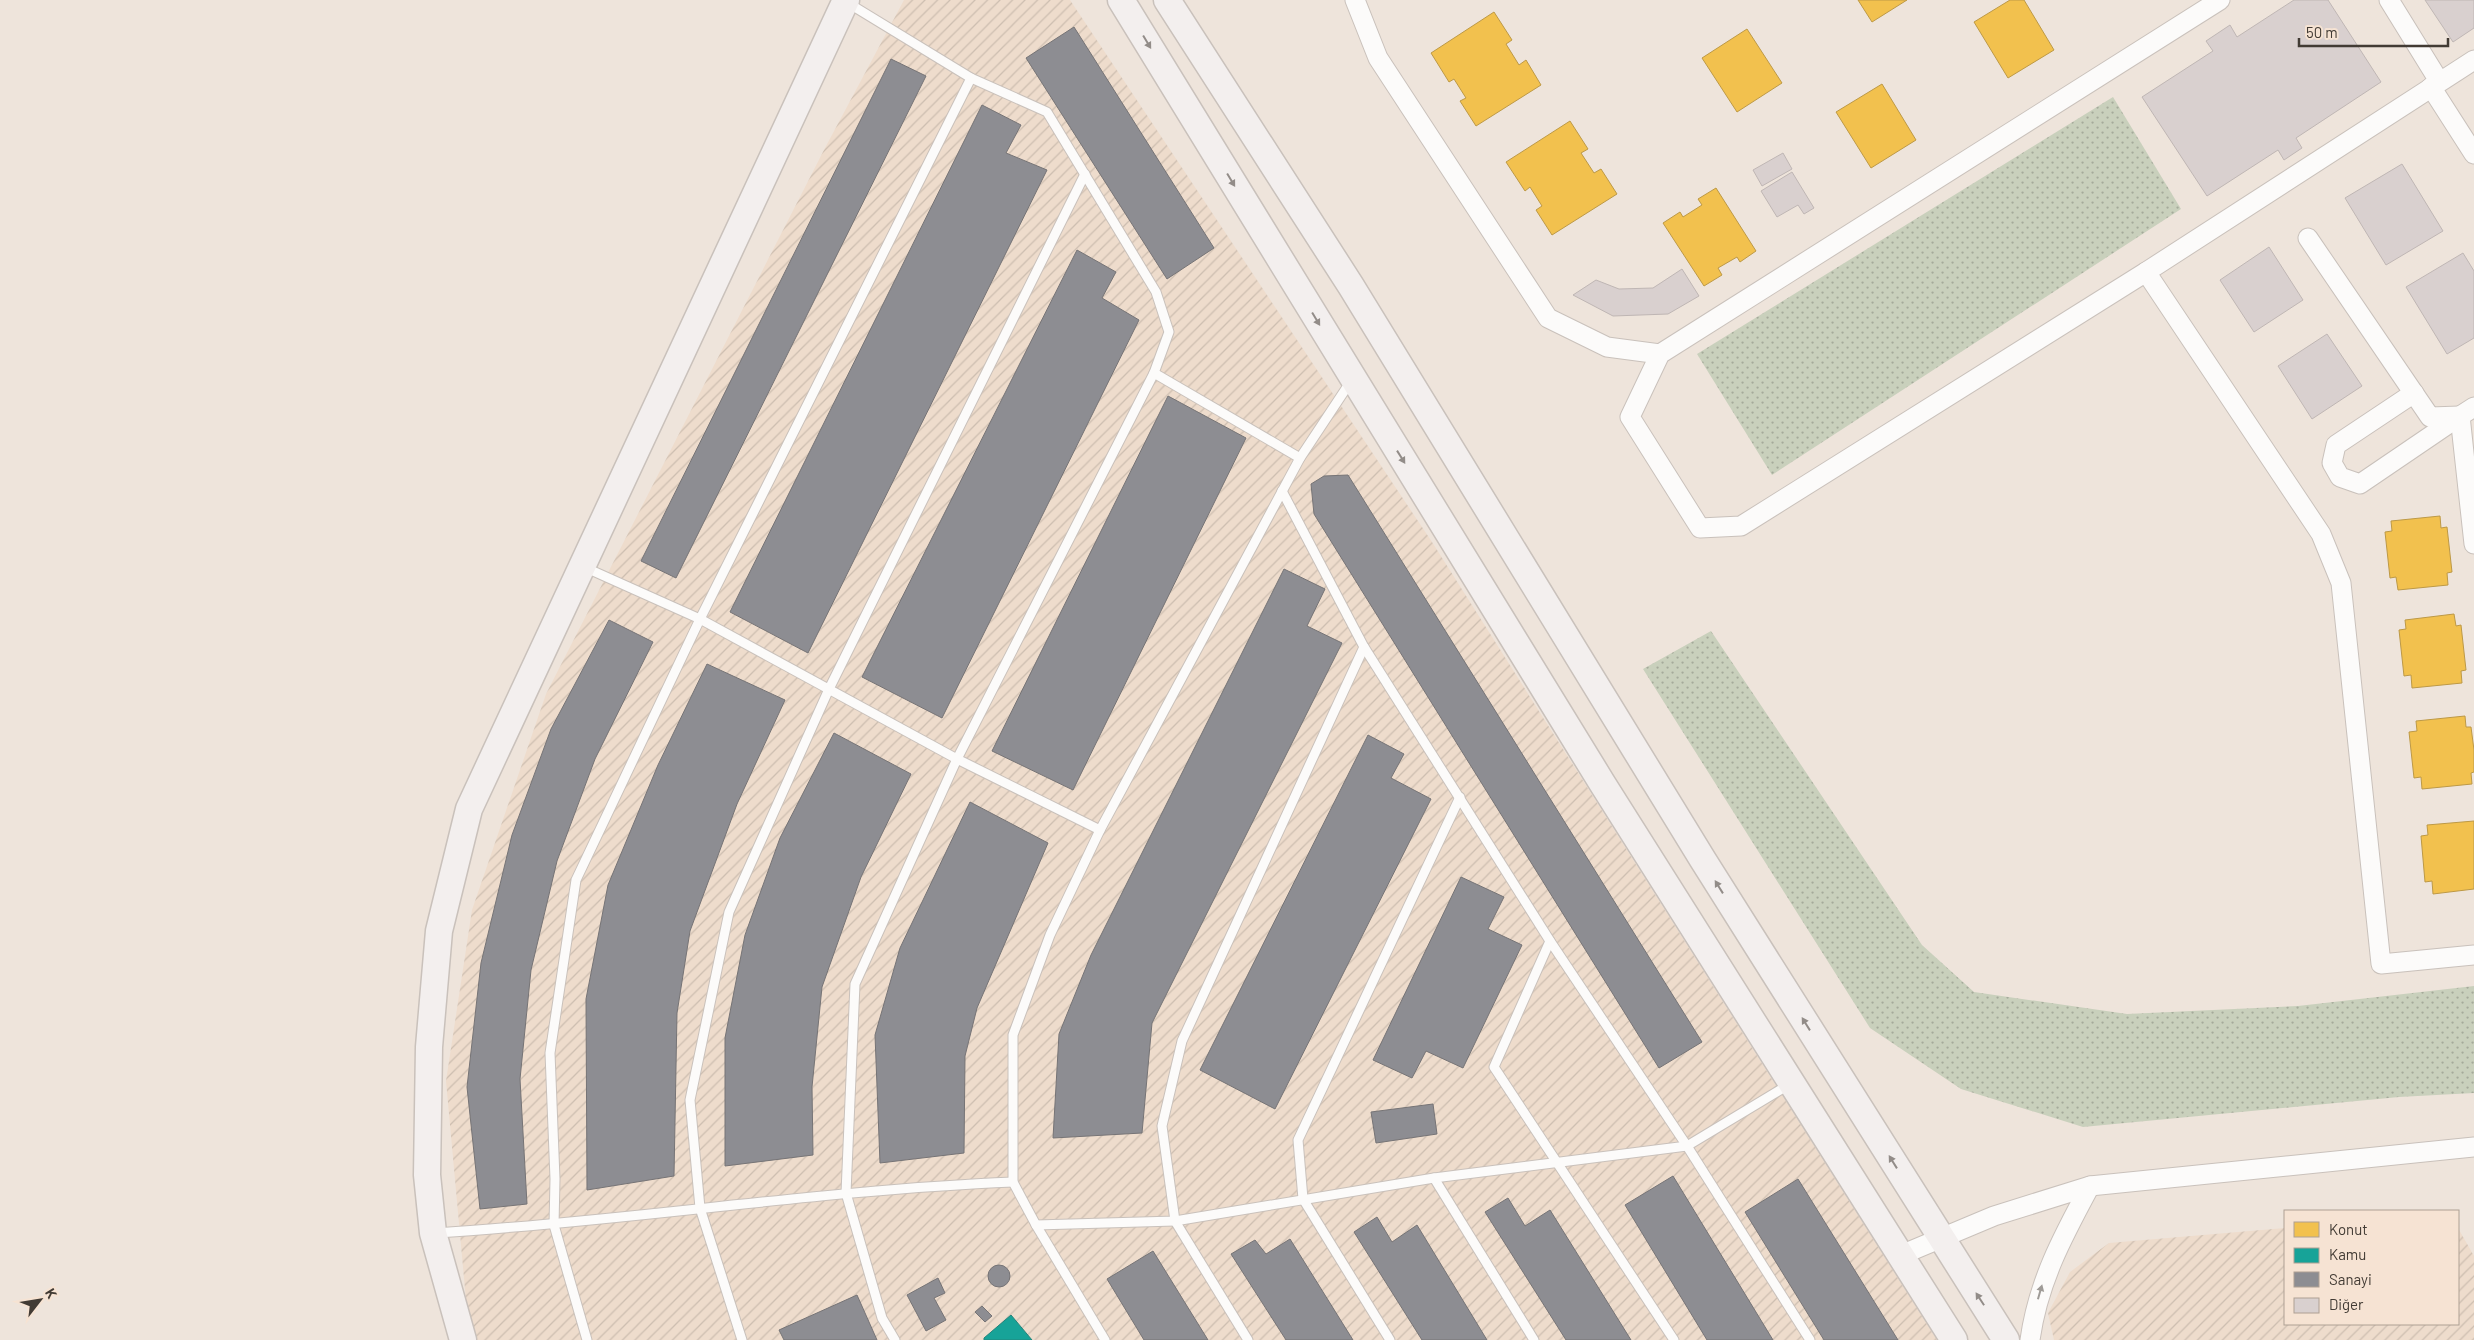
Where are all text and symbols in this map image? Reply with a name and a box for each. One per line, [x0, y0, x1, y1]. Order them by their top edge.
scale bar [2299, 15, 2448, 47]
text: 50 m [2306, 23, 2338, 41]
one-way arrow [1142, 35, 1151, 48]
one-way arrow [1227, 174, 1236, 187]
one-way arrow [1312, 312, 1321, 325]
one-way arrow [1397, 451, 1406, 464]
one-way arrow [1715, 880, 1724, 893]
one-way arrow [1801, 1018, 1811, 1031]
one-way arrow [1888, 1155, 1897, 1168]
legend [2284, 1210, 2459, 1325]
text: Konut [2329, 1220, 2368, 1238]
text: Kamu [2329, 1245, 2366, 1263]
text: Sanayi [2329, 1270, 2372, 1288]
north arrow [15, 1275, 65, 1325]
text: K [42, 1285, 61, 1301]
one-way arrow [2036, 1285, 2044, 1300]
one-way arrow [1975, 1292, 1984, 1306]
text: Diğer [2329, 1295, 2364, 1313]

